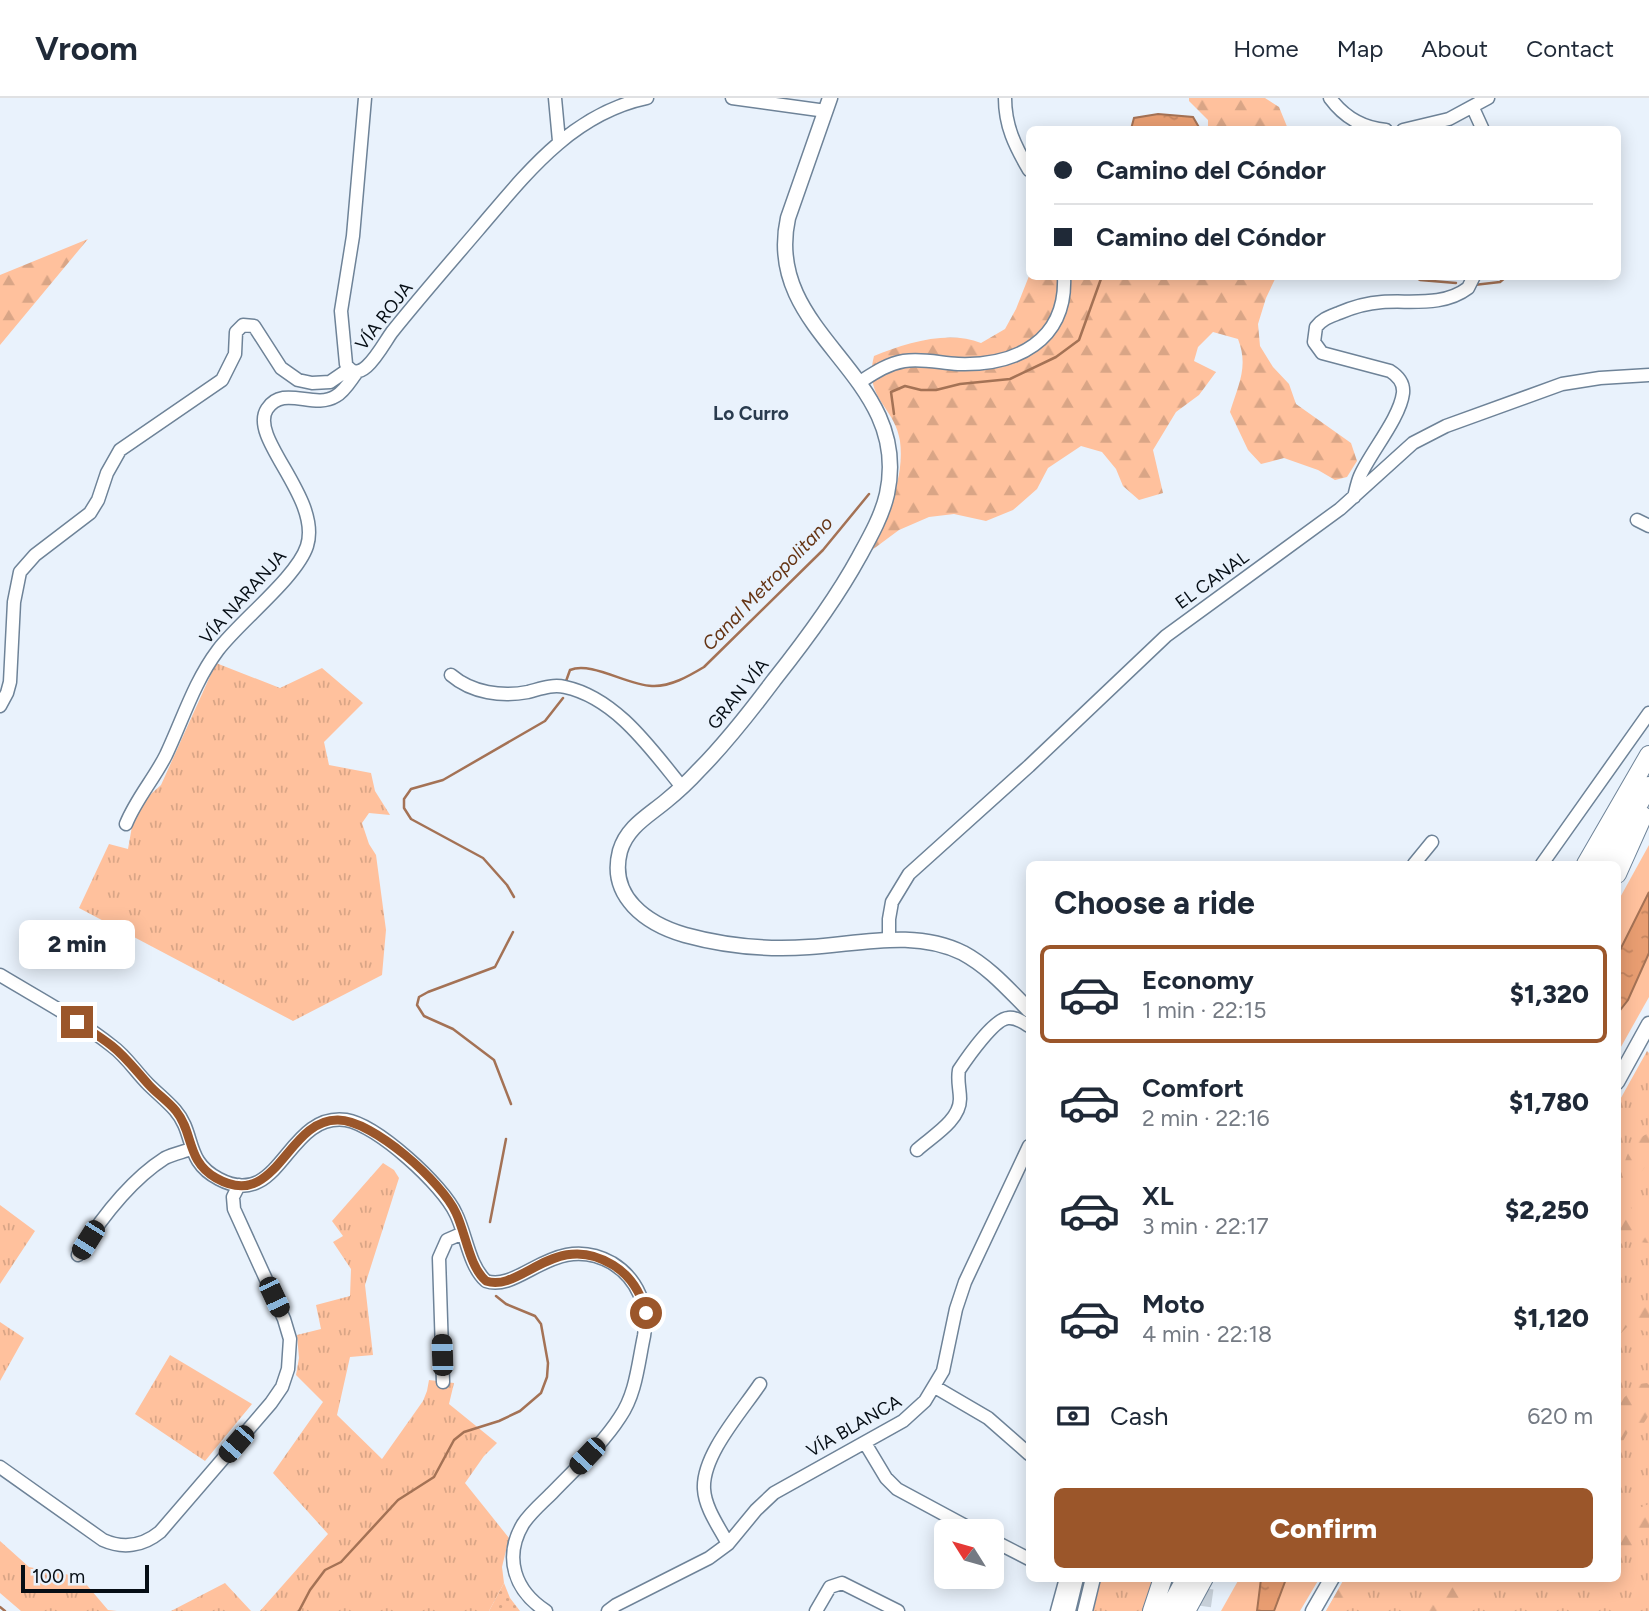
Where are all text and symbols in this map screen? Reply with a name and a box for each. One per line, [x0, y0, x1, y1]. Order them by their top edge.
text: Vroom [35, 29, 138, 68]
text: Home [1233, 34, 1299, 63]
text: Map [1337, 34, 1383, 63]
text: About [1421, 34, 1488, 63]
text: Contact [1526, 34, 1614, 63]
text: Camino del Cóndor [1096, 154, 1326, 186]
text: Camino del Cóndor [1096, 221, 1326, 253]
street label: VÍA ROJA [350, 277, 418, 355]
district label: Lo Curro [713, 402, 789, 425]
water label: Canal Metropolitano [697, 511, 837, 655]
street label: VÍA NARANJA [195, 545, 291, 649]
street label: EL CANAL [1171, 546, 1253, 614]
street label: GRAN VÍA [703, 654, 773, 734]
text: Choose a ride [1054, 884, 1255, 922]
callout: 2 min [19, 920, 135, 970]
text: 2 min [48, 930, 106, 958]
icon: car [1058, 963, 1121, 1026]
text: Economy [1142, 964, 1254, 996]
text: $1,320 [1510, 978, 1589, 1010]
text: 1 min · 22:15 [1142, 996, 1266, 1024]
route end [61, 1006, 93, 1038]
icon: car [1058, 1071, 1121, 1134]
text: Comfort [1142, 1072, 1244, 1104]
text: $1,780 [1509, 1086, 1589, 1118]
text: 2 min · 22:16 [1142, 1104, 1270, 1132]
icon: car [1058, 1179, 1121, 1242]
text: XL [1142, 1180, 1174, 1212]
text: $2,250 [1505, 1194, 1589, 1226]
text: 3 min · 22:17 [1142, 1212, 1269, 1240]
car [68, 1217, 109, 1263]
car [256, 1274, 293, 1320]
icon: car [1058, 1287, 1121, 1350]
text: Moto [1142, 1288, 1205, 1320]
route start [630, 1297, 662, 1329]
text: $1,120 [1513, 1302, 1589, 1334]
text: 4 min · 22:18 [1142, 1320, 1272, 1348]
car [431, 1334, 454, 1376]
street label: VÍA BLANCA [803, 1390, 905, 1462]
icon: cash [1054, 1397, 1092, 1435]
text: Cash [1110, 1400, 1169, 1432]
text: 620 m [1527, 1402, 1593, 1430]
car [215, 1421, 258, 1467]
car [565, 1433, 610, 1479]
button: Confirm [1054, 1488, 1593, 1568]
north arrow [934, 1519, 1004, 1589]
map controls [934, 1519, 1004, 1589]
scale bar [21, 1562, 149, 1594]
text: 100 m [32, 1565, 85, 1588]

